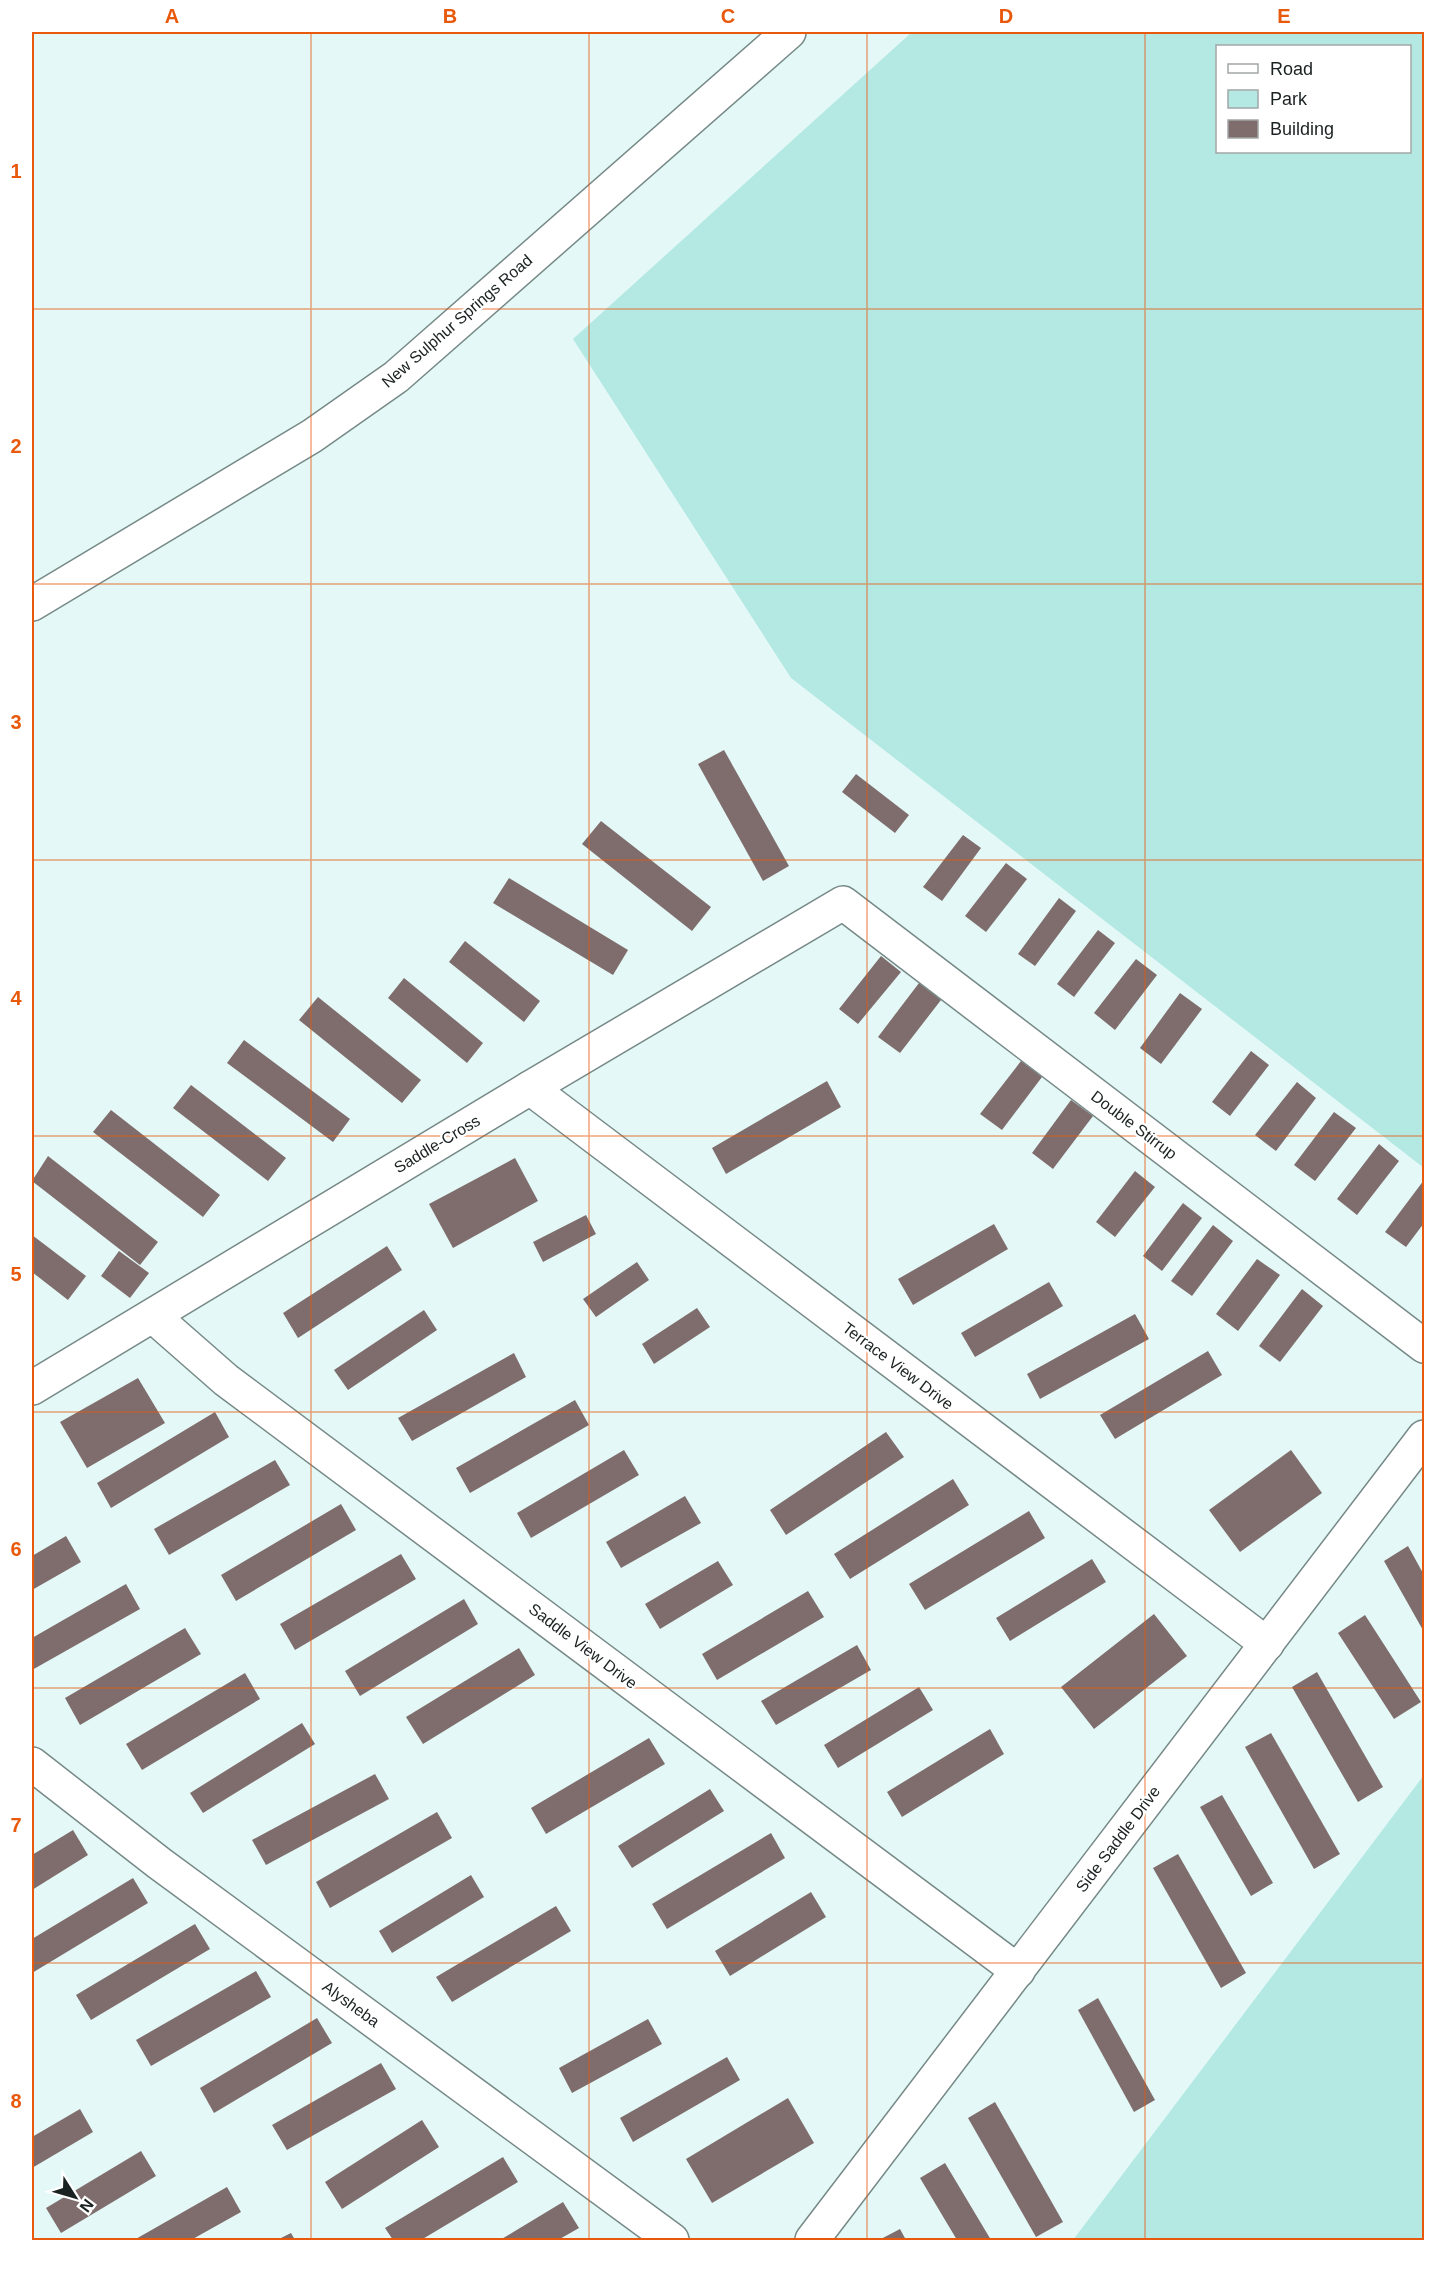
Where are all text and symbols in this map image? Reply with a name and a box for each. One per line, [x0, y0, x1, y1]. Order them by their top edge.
text: A [165, 5, 179, 27]
text: B [443, 5, 457, 27]
text: C [721, 5, 735, 27]
text: D [999, 5, 1013, 27]
text: E [1277, 5, 1291, 27]
legend [1216, 45, 1411, 153]
text: Road [1270, 59, 1313, 79]
text: Park [1270, 89, 1308, 109]
text: Building [1270, 119, 1334, 139]
text: 1 [10, 160, 22, 182]
street label: New Sulphur Springs Road [379, 251, 535, 391]
text: 2 [10, 435, 22, 457]
text: 3 [10, 711, 22, 733]
text: 4 [10, 987, 22, 1009]
street label: Double Stirrup [1088, 1087, 1180, 1163]
street label: Saddle-Cross [391, 1112, 483, 1176]
text: 5 [10, 1263, 22, 1285]
street label: Terrace View Drive [839, 1319, 957, 1413]
text: 6 [10, 1538, 22, 1560]
street label: Saddle View Drive [526, 1600, 640, 1692]
street label: Side Saddle Drive [1073, 1783, 1163, 1895]
text: 7 [10, 1814, 22, 1836]
street label: Alysheba [319, 1978, 383, 2030]
text: 8 [10, 2090, 22, 2112]
north arrow [45, 2167, 105, 2227]
text: N [76, 2196, 97, 2215]

